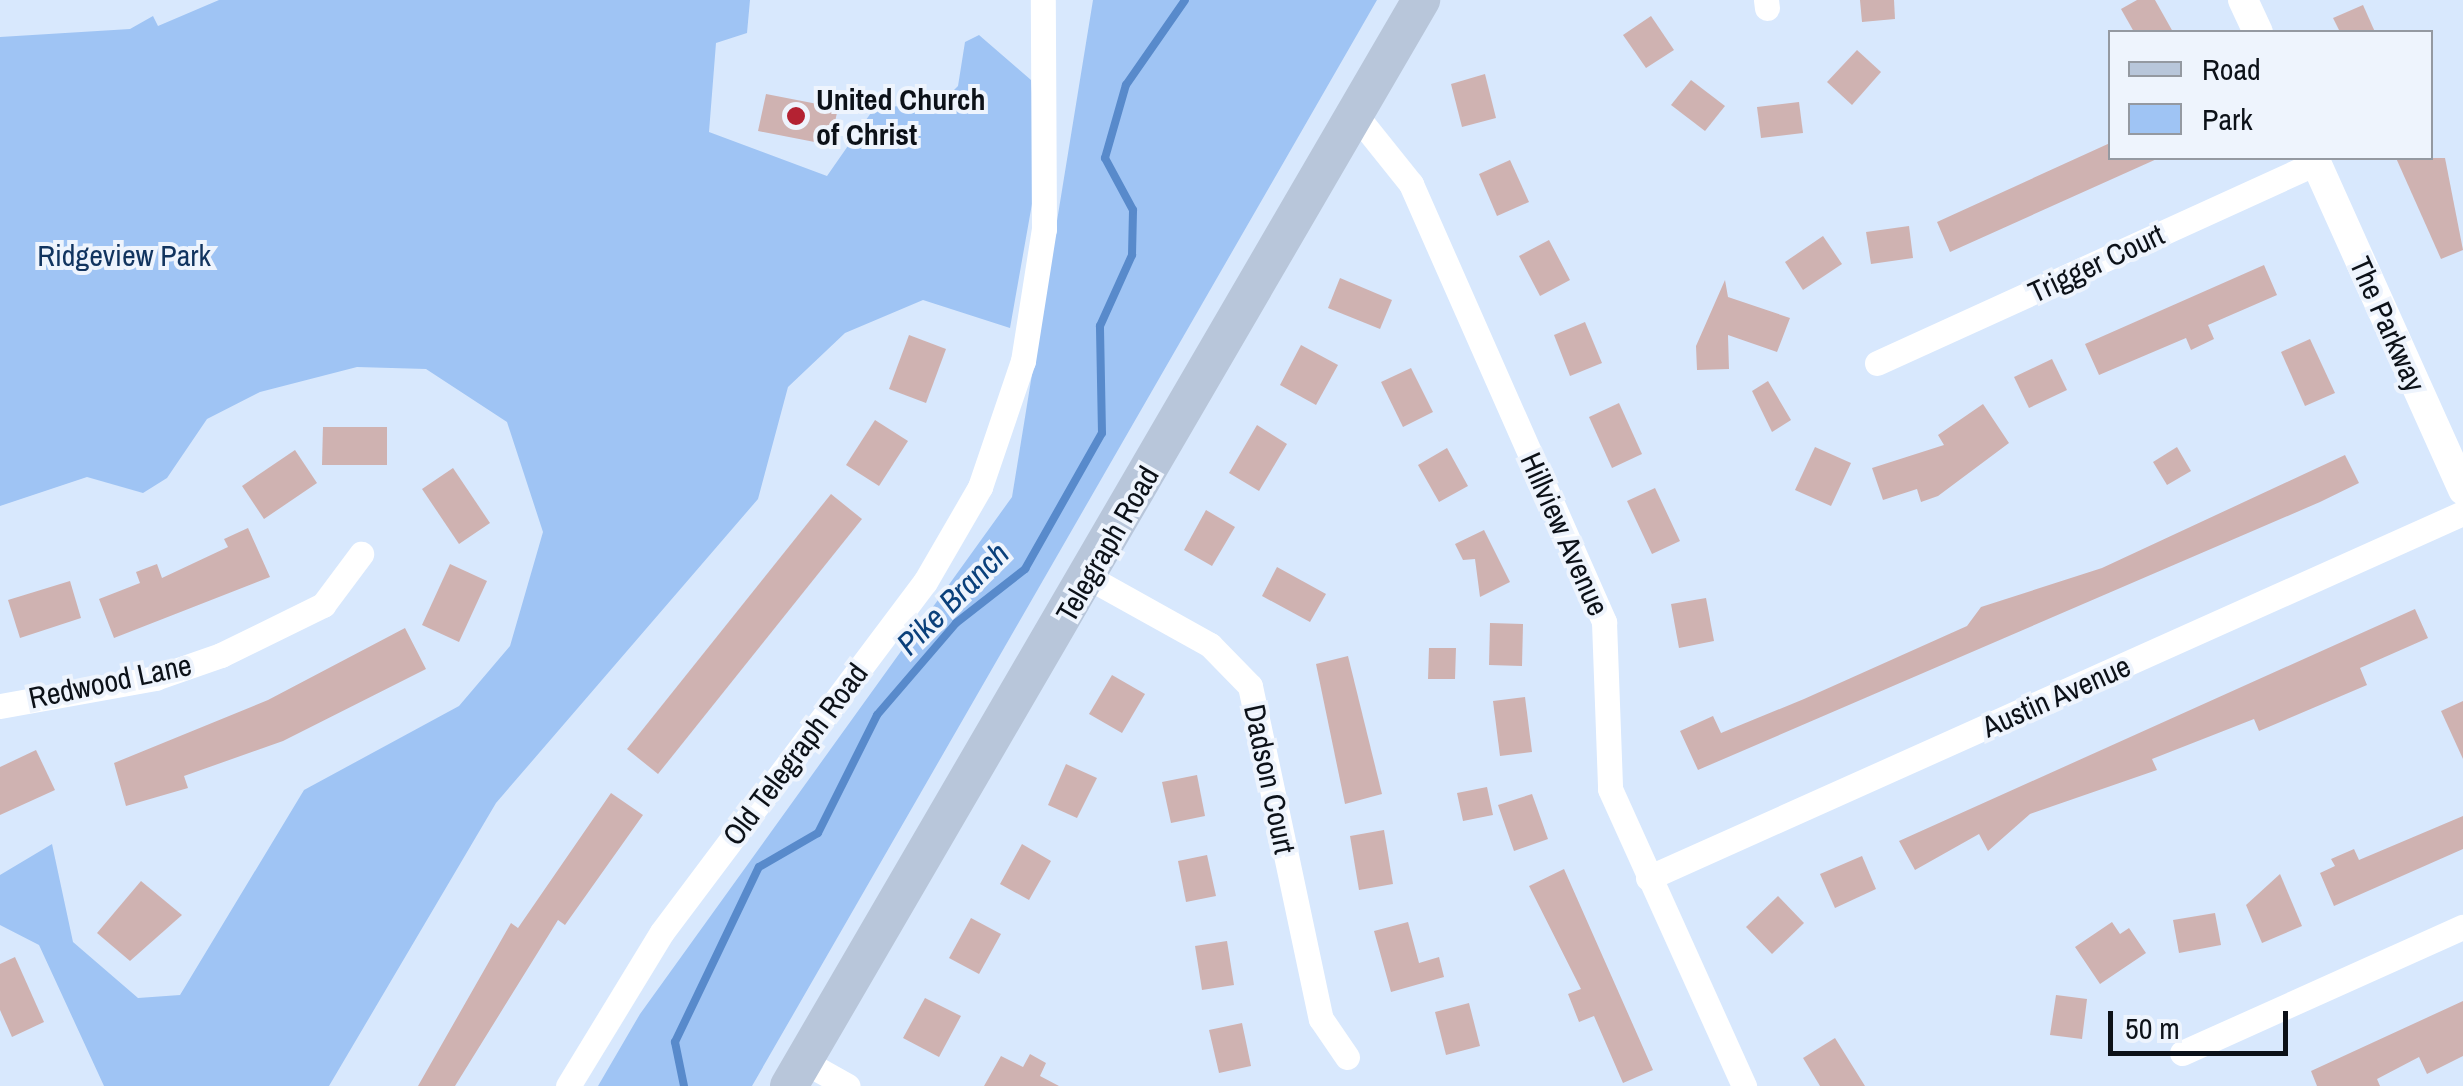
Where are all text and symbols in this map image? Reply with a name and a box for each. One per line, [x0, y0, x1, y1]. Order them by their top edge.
legend [2108, 30, 2433, 160]
text: Road [2202, 49, 2261, 89]
place label: United Church of Christ [816, 81, 985, 152]
text: Park [2202, 99, 2253, 139]
marker: United Church of Christ [785, 105, 807, 127]
street label: Trigger Court [2023, 216, 2169, 310]
park label: Ridgeview Park [37, 237, 211, 273]
street label: The Parkway [2342, 251, 2434, 397]
street label: Hillview Avenue [1513, 446, 1617, 622]
street label: Telegraph Road [1048, 460, 1166, 628]
water label: Pike Branch [889, 535, 1017, 663]
street label: Redwood Lane [25, 646, 195, 716]
street label: Austin Avenue [1976, 647, 2136, 745]
street label: Old Telegraph Road [715, 656, 875, 852]
street label: Dadson Court [1237, 701, 1303, 857]
scale bar [2113, 991, 2293, 1053]
text: 50 m [2125, 1008, 2180, 1048]

